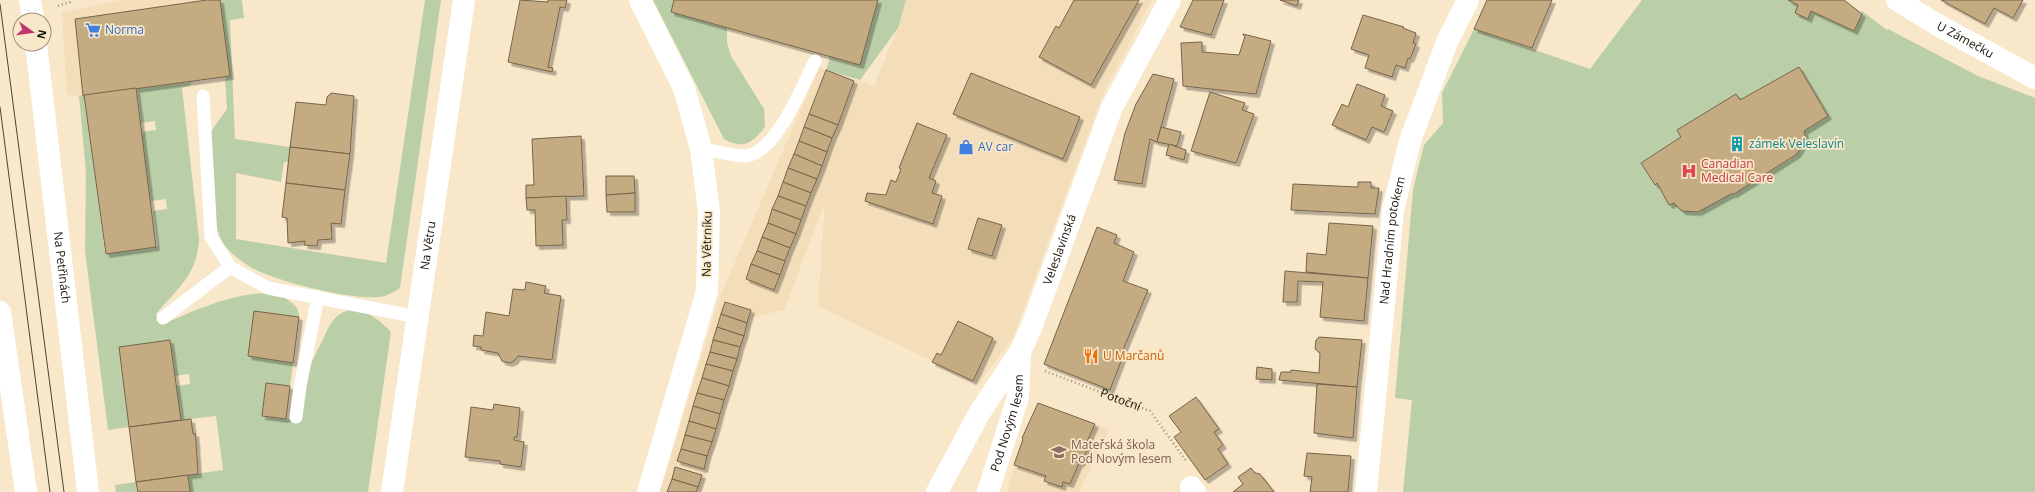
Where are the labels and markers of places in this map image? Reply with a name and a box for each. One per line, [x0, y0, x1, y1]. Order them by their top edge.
supermarket icon: Norma [84, 21, 102, 39]
place label: Norma [105, 21, 144, 38]
building icon: zámek Veleslavín [1728, 135, 1746, 153]
place label: zámek Veleslavín [1749, 135, 1844, 152]
shop icon: AV car [957, 138, 975, 156]
place label: AV car [978, 138, 1013, 155]
place label: Canadian Medical Care [1701, 155, 1774, 186]
hospital icon: Canadian Medical Care [1680, 162, 1698, 180]
restaurant icon: U Marčanů [1082, 347, 1100, 365]
place label: U Marčanů [1103, 347, 1164, 364]
place label: Mateřská škola Pod Novým lesem [1071, 436, 1172, 467]
school or university icon: Mateřská škola Pod Novým lesem [1050, 443, 1068, 461]

